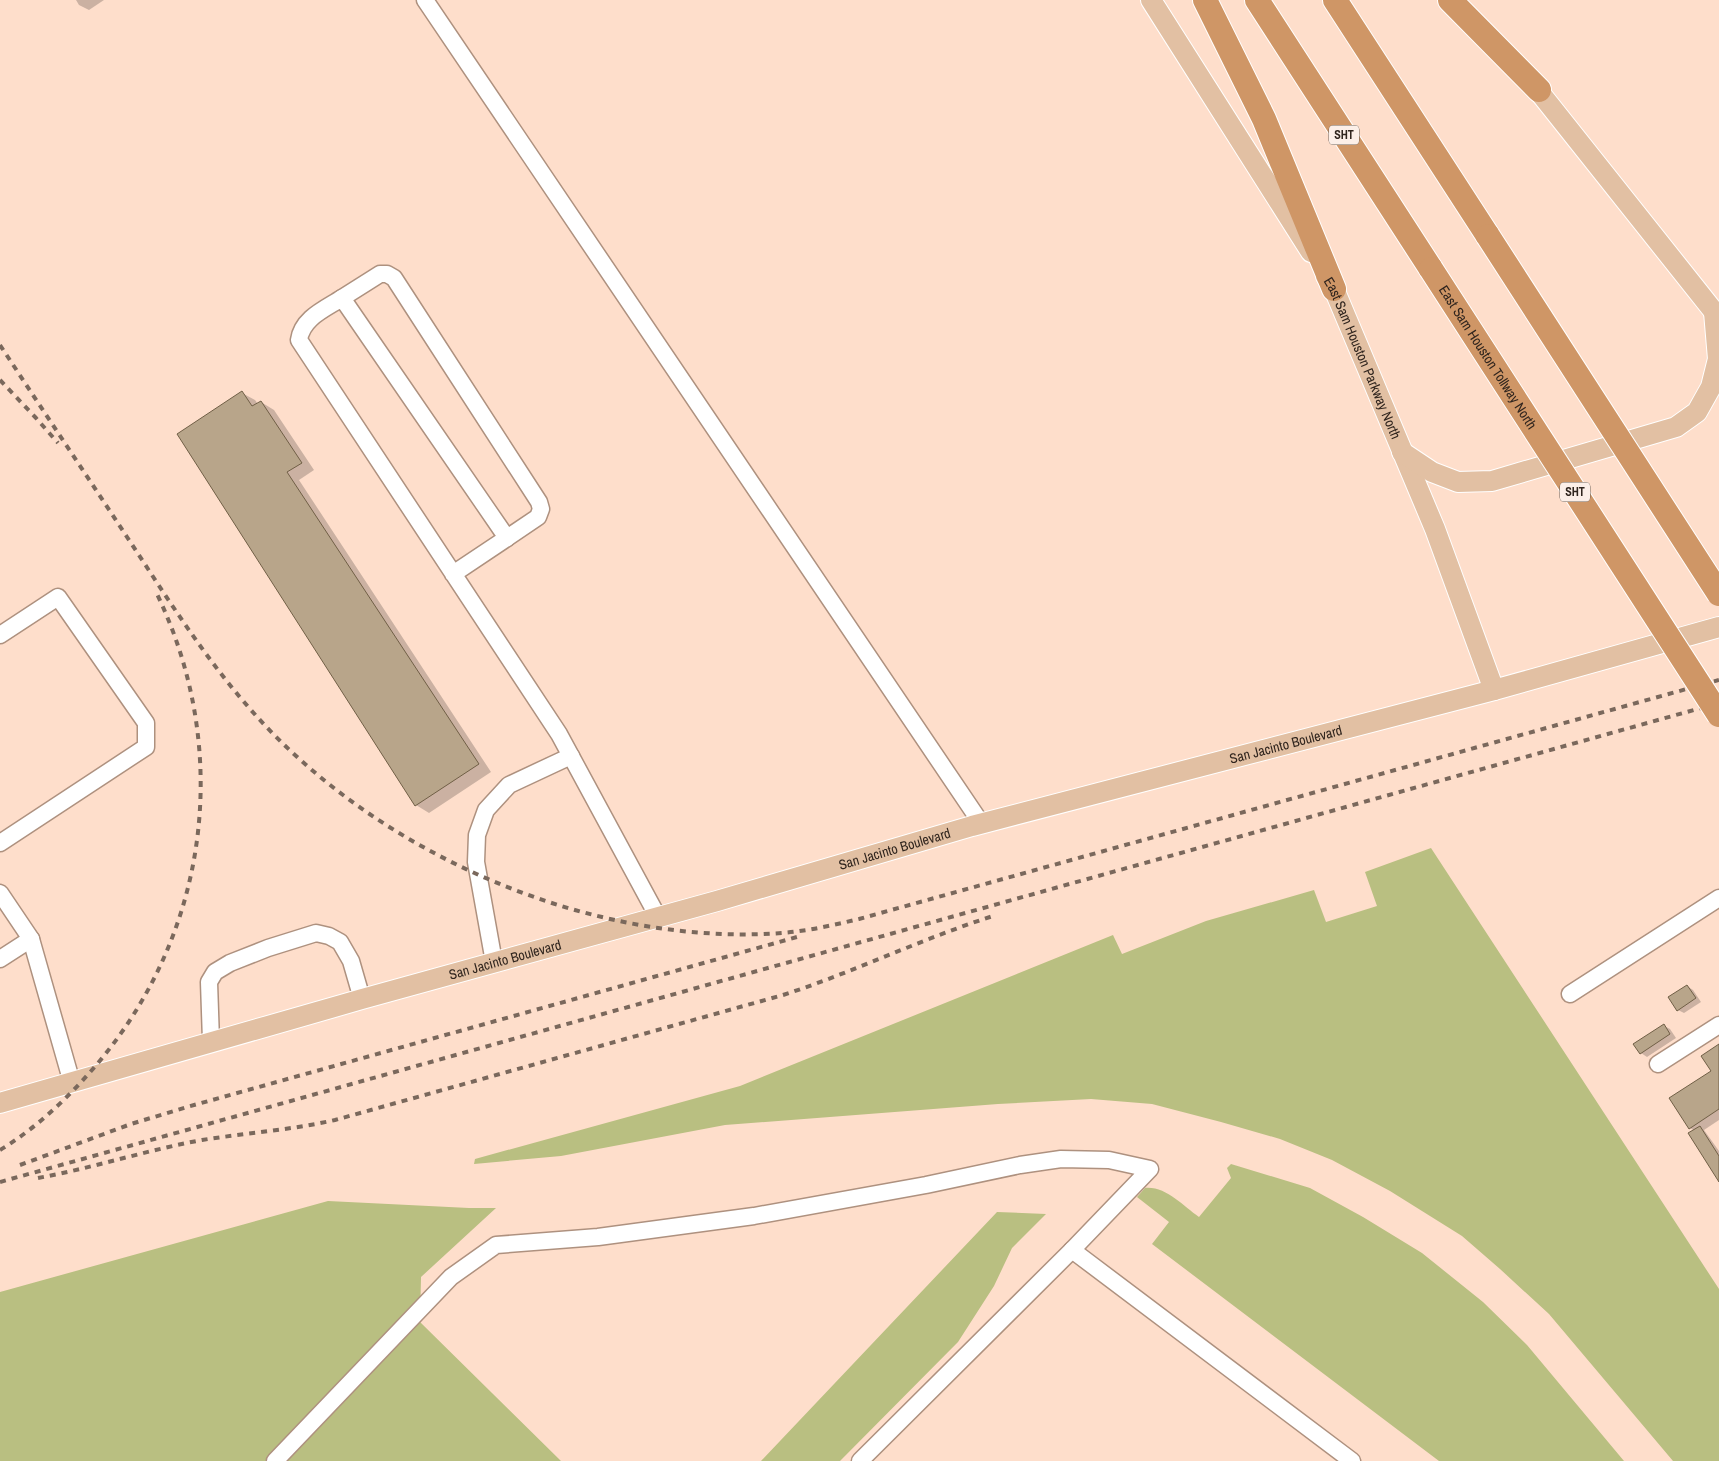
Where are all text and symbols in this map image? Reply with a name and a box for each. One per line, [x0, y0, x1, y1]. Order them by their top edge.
road number: SHT [1329, 126, 1359, 144]
street label: East Sam Houston Parkway North [1320, 274, 1405, 442]
street label: East Sam Houston Tollway North [1435, 282, 1541, 433]
road number: SHT [1560, 482, 1590, 502]
street label: San Jacinto Boulevard [1228, 721, 1344, 768]
street label: San Jacinto Boulevard [837, 824, 953, 874]
street label: San Jacinto Boulevard [447, 935, 563, 984]

